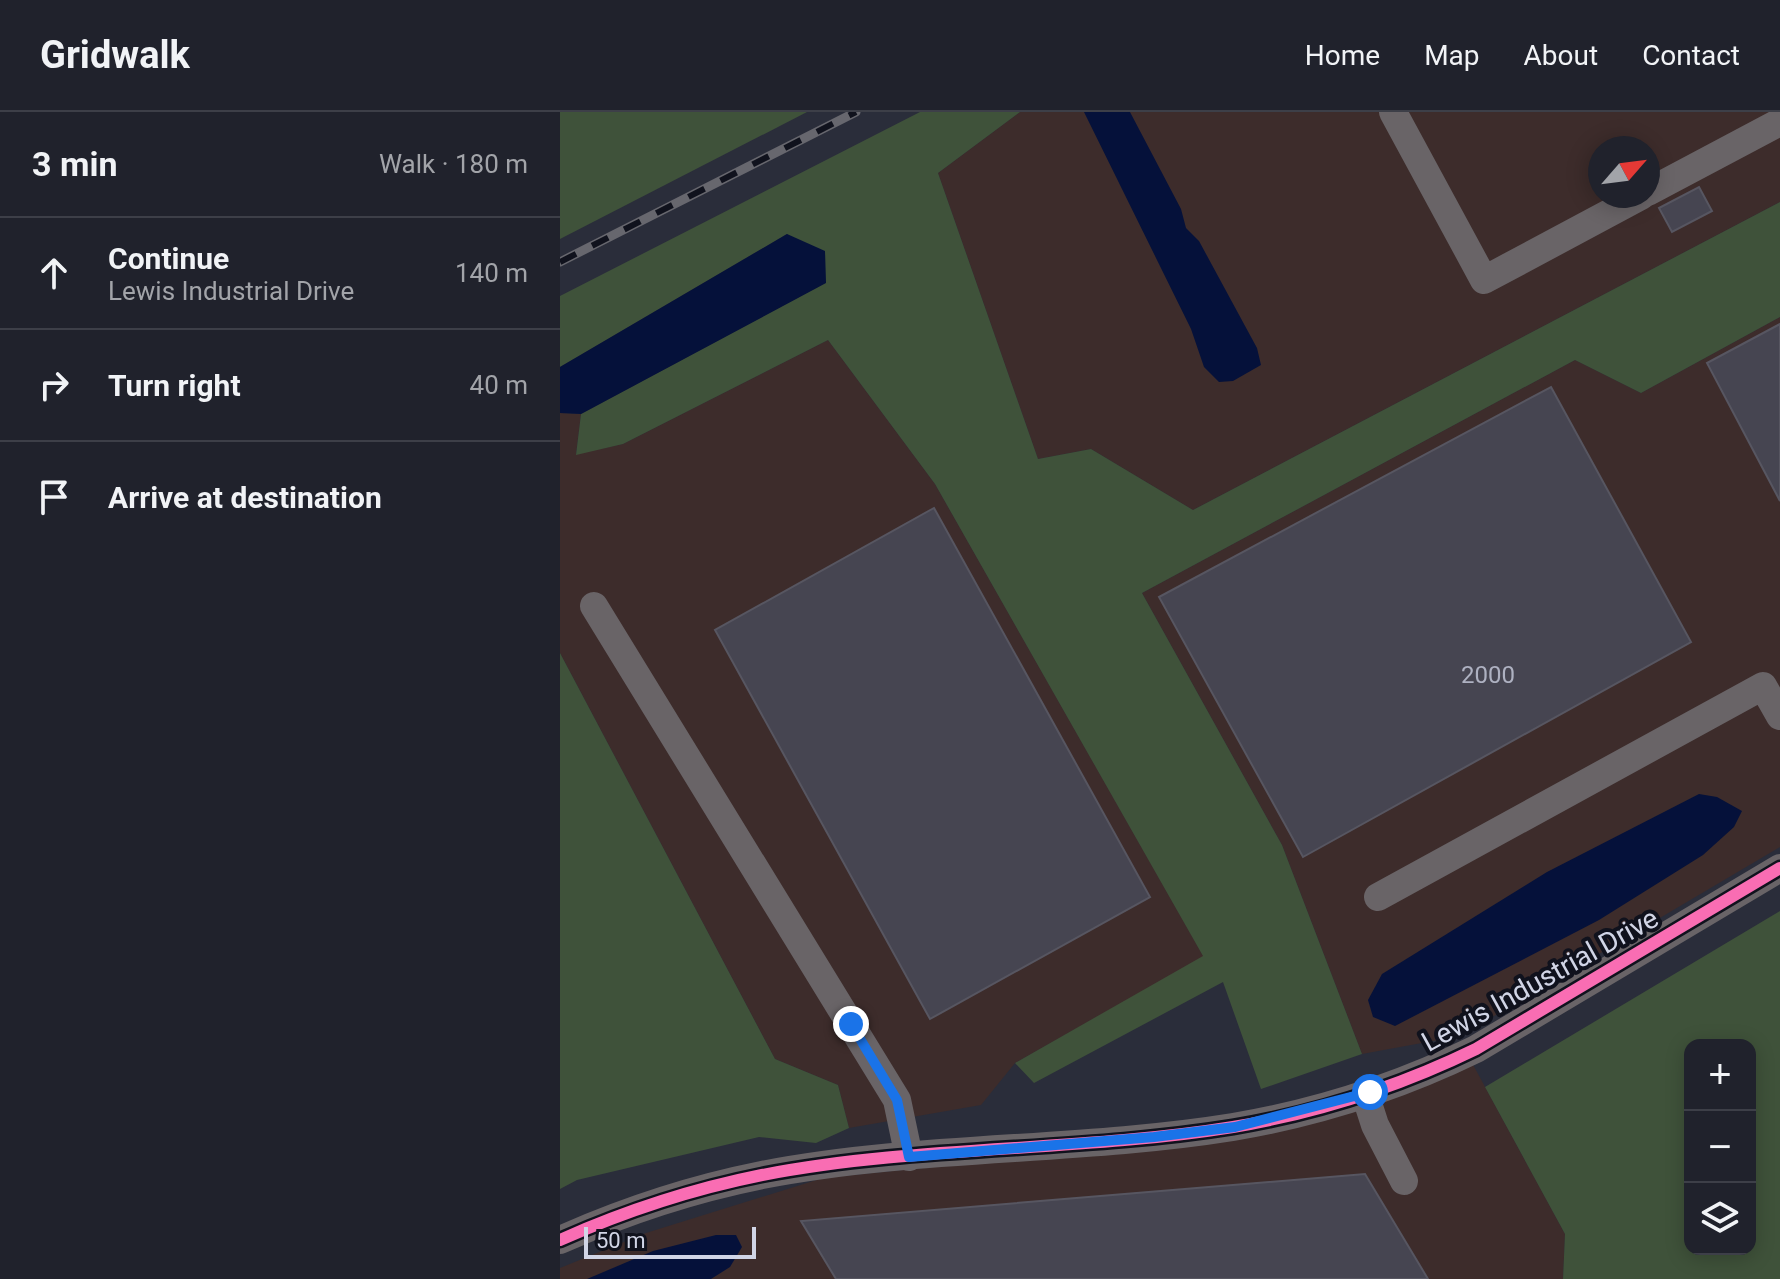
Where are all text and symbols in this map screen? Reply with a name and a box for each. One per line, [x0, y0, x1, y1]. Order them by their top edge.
text: Gridwalk [40, 33, 190, 77]
text: Home [1305, 39, 1380, 72]
text: Map [1424, 39, 1480, 72]
text: About [1524, 39, 1598, 72]
text: Contact [1642, 39, 1740, 72]
north arrow [1588, 136, 1660, 208]
text: 3 min [32, 144, 117, 184]
text: Walk · 180 m [379, 149, 528, 179]
text: Continue [108, 241, 229, 276]
icon: ahead [32, 251, 76, 295]
text: 140 m [455, 258, 528, 288]
text: Lewis Industrial Drive [108, 276, 354, 306]
icon: right [32, 363, 76, 407]
text: Turn right [108, 368, 241, 403]
text: 40 m [470, 370, 528, 400]
icon: arrive [32, 475, 76, 519]
text: Arrive at destination [108, 480, 382, 515]
house number: 2000 [1461, 661, 1515, 689]
street label: Lewis Industrial Drive [1416, 901, 1664, 1059]
route end [833, 1006, 869, 1042]
map controls [1684, 1039, 1756, 1255]
button: + [1684, 1039, 1756, 1111]
route start [1352, 1074, 1388, 1110]
button: − [1684, 1111, 1756, 1183]
button: layers [1684, 1183, 1756, 1255]
scale bar [584, 1223, 756, 1259]
text: 50 m [596, 1228, 645, 1253]

